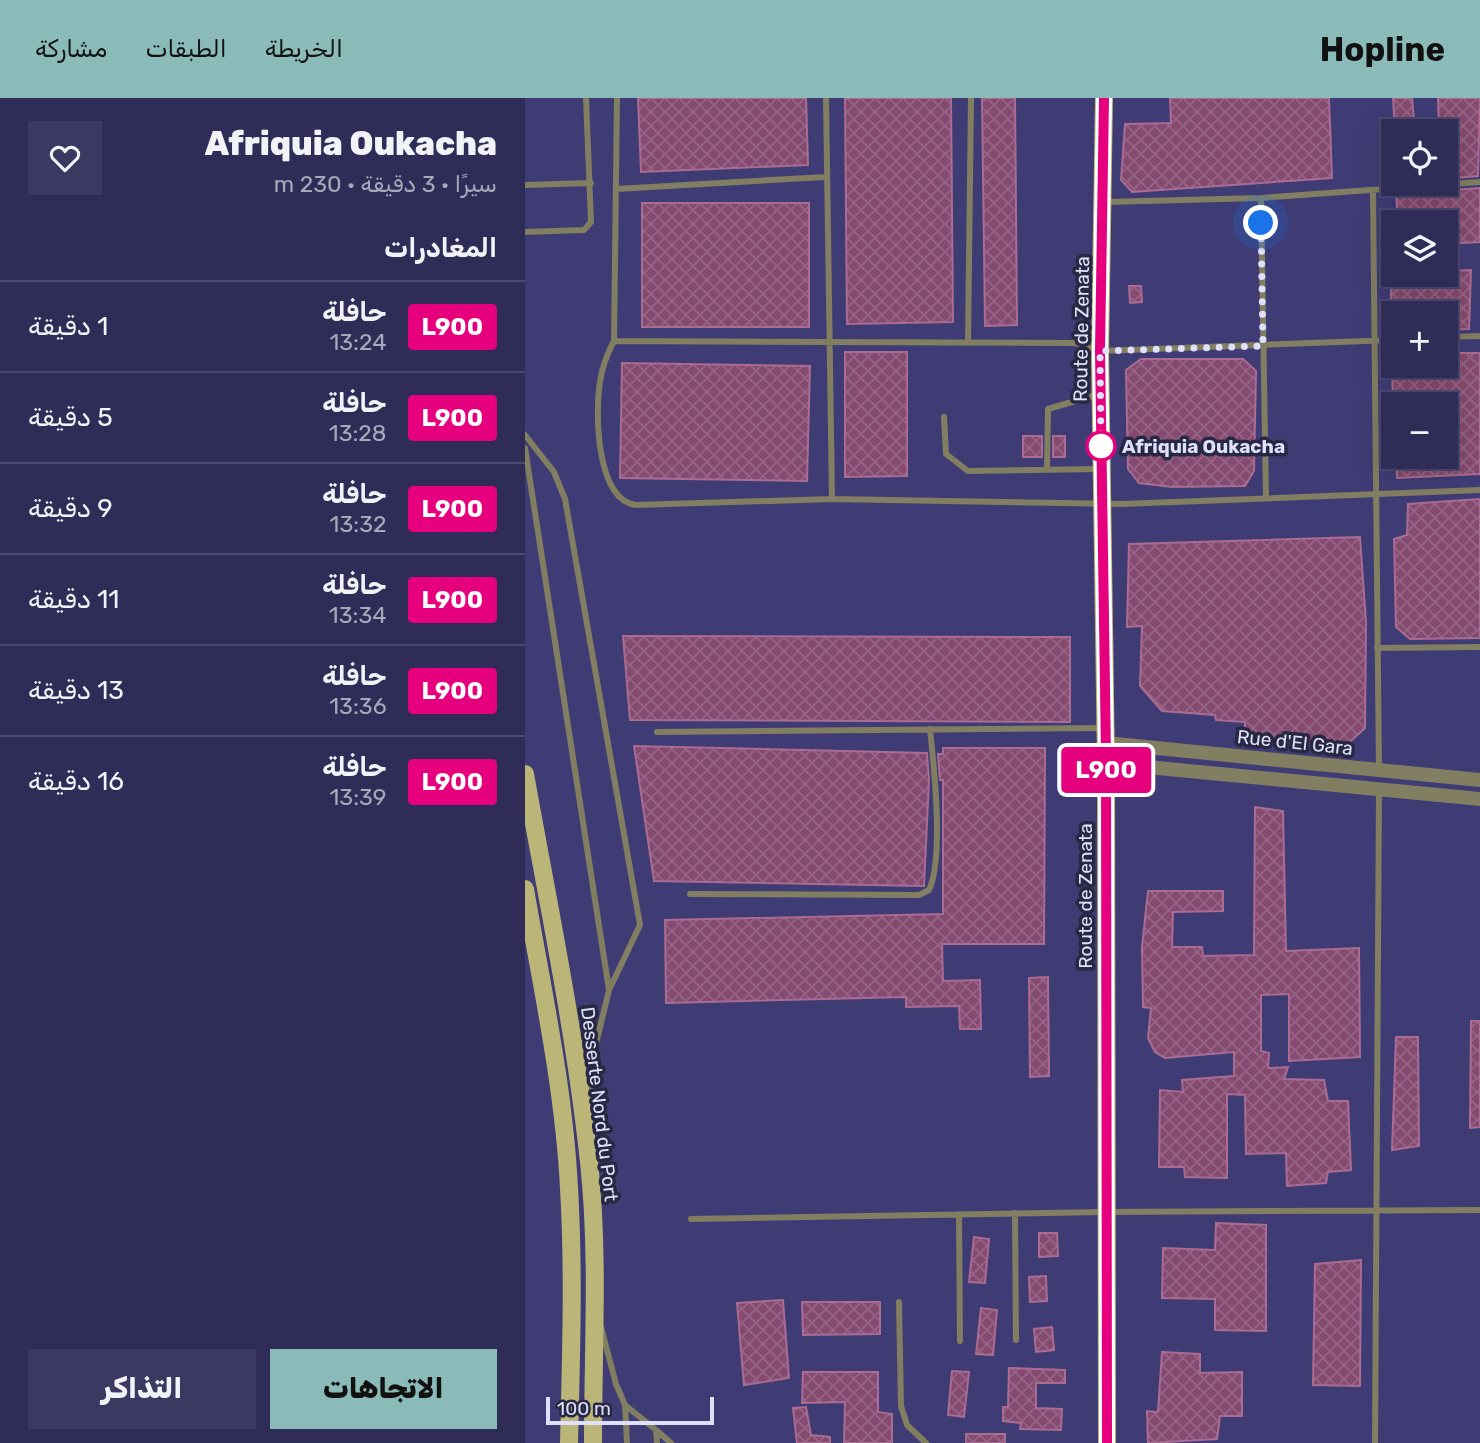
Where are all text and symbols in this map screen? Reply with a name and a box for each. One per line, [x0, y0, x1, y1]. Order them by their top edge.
text: Hopline [1320, 30, 1445, 69]
text: مشاركة [35, 35, 107, 63]
text: الطبقات [145, 35, 227, 63]
text: الخريطة [265, 35, 343, 63]
map controls [1381, 119, 1458, 469]
button: locate [1381, 119, 1458, 196]
button: heart [28, 121, 102, 195]
text: Afriquia Oukacha [205, 124, 497, 163]
text: سيرًا · 3 دقيقة · 230 m [274, 170, 497, 198]
your location [1243, 205, 1278, 240]
button: layers [1381, 210, 1458, 287]
text: المغادرات [384, 233, 497, 264]
street label: Route de Zenata [1069, 256, 1094, 402]
text: حافلة [322, 297, 387, 328]
button: + [1381, 301, 1458, 378]
text: 1 دقيقة [28, 311, 108, 342]
text: L900 [422, 313, 483, 341]
text: 13:24 [329, 328, 387, 356]
text: حافلة [322, 388, 387, 419]
button: − [1381, 392, 1458, 469]
text: 5 دقيقة [28, 402, 113, 433]
text: L900 [422, 404, 483, 432]
text: 13:28 [329, 419, 387, 447]
marker: Afriquia Oukacha [1086, 431, 1116, 461]
place label: Afriquia Oukacha [1122, 435, 1285, 458]
text: حافلة [322, 479, 387, 510]
text: 9 دقيقة [28, 493, 113, 524]
text: L900 [422, 495, 483, 523]
text: 13:32 [330, 510, 387, 538]
text: حافلة [322, 570, 387, 601]
text: 11 دقيقة [28, 584, 119, 615]
text: L900 [422, 586, 483, 614]
text: 13:34 [329, 601, 387, 629]
text: حافلة [322, 661, 387, 692]
text: 13 دقيقة [28, 675, 124, 706]
text: L900 [422, 677, 483, 705]
text: 13:36 [329, 692, 387, 720]
street label: Rue d'El Gara [1236, 725, 1354, 760]
line badge: L900 [1057, 747, 1155, 793]
text: حافلة [322, 752, 387, 783]
text: L900 [1075, 756, 1137, 784]
text: 16 دقيقة [28, 766, 124, 797]
text: L900 [422, 768, 483, 796]
text: 13:39 [329, 783, 387, 811]
street label: Route de Zenata [1074, 823, 1097, 969]
street label: Desserte Nord du Port [576, 1005, 623, 1203]
button: التذاكر [28, 1349, 256, 1429]
button: الاتجاهات [270, 1349, 497, 1429]
scale bar [546, 1394, 714, 1426]
text: 100 m [557, 1397, 611, 1420]

